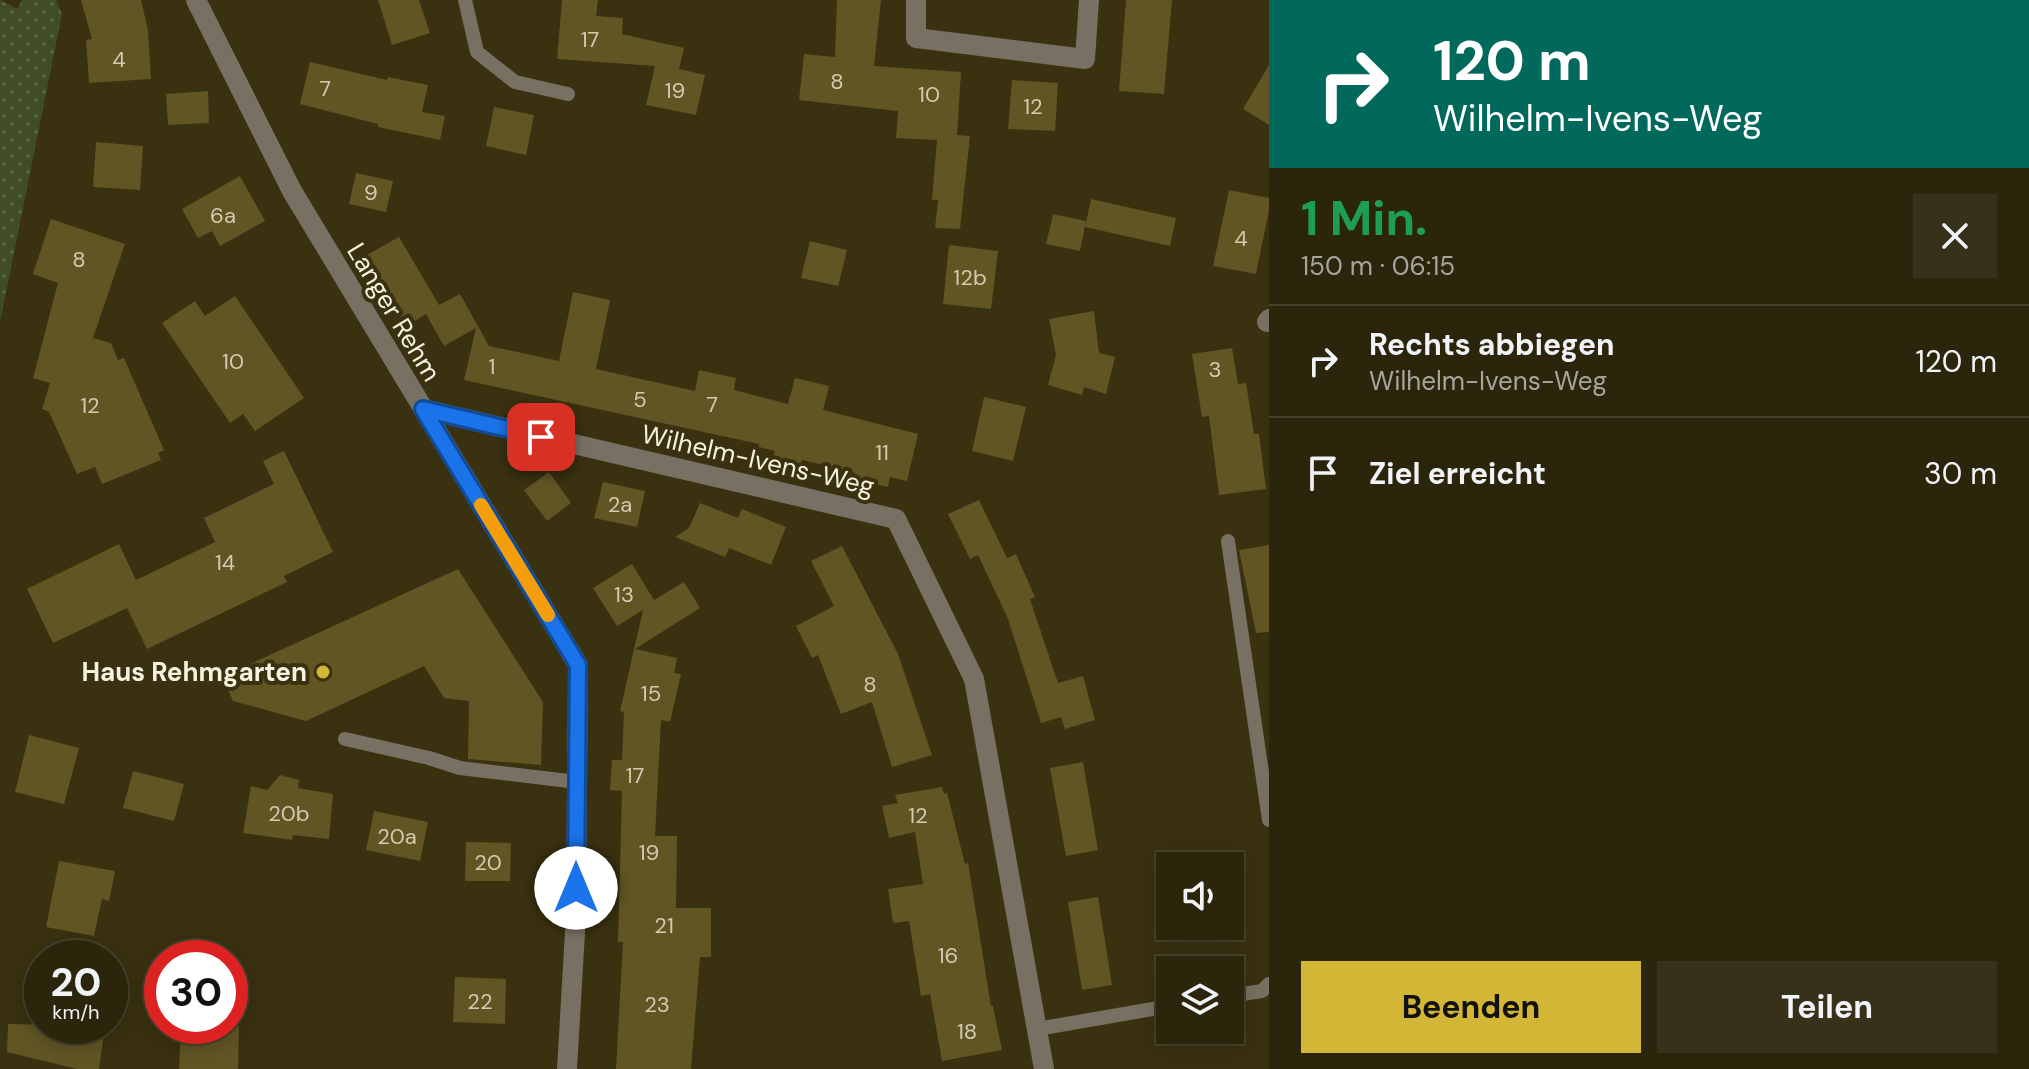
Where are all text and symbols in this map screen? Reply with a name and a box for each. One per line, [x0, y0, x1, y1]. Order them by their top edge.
text: 120 m [1433, 24, 1591, 97]
house number: 17 [581, 25, 599, 54]
icon: right [1301, 32, 1405, 136]
house number: 4 [112, 45, 126, 74]
house number: 8 [830, 67, 844, 96]
house number: 7 [319, 74, 331, 103]
house number: 19 [665, 76, 685, 105]
house number: 10 [918, 80, 940, 109]
house number: 12 [1023, 92, 1043, 121]
text: Wilhelm-Ivens-Weg [1433, 95, 1762, 142]
house number: 9 [364, 178, 378, 207]
text: 1 Min. [1301, 187, 1427, 250]
button: close [1913, 194, 1997, 278]
house number: 6a [210, 201, 236, 230]
house number: 4 [1234, 224, 1248, 253]
street label: Langer Rehm [339, 237, 449, 387]
house number: 8 [72, 245, 86, 274]
text: 150 m · 06:15 [1301, 249, 1455, 283]
house number: 12b [953, 263, 987, 292]
text: Rechts abbiegen [1369, 325, 1614, 364]
icon: right [1301, 339, 1345, 383]
text: 120 m [1915, 342, 1997, 381]
house number: 10 [222, 347, 244, 376]
house number: 1 [489, 352, 495, 381]
house number: 3 [1208, 355, 1222, 384]
text: Wilhelm-Ivens-Weg [1369, 364, 1607, 398]
house number: 5 [633, 385, 647, 414]
house number: 7 [706, 390, 718, 419]
house number: 12 [80, 391, 100, 420]
pin [507, 403, 575, 471]
icon: arrive [519, 415, 563, 459]
street label: Wilhelm-Ivens-Weg [638, 417, 878, 503]
house number: 11 [875, 438, 889, 467]
icon: arrive [1301, 451, 1345, 495]
text: Ziel erreicht [1369, 454, 1546, 493]
text: 30 m [1924, 454, 1997, 493]
house number: 2a [608, 490, 632, 519]
house number: 14 [215, 548, 235, 577]
house number: 13 [614, 580, 634, 609]
place label: Haus Rehmgarten [81, 655, 307, 689]
marker: Haus Rehmgarten [314, 663, 332, 681]
house number: 8 [863, 670, 877, 699]
house number: 15 [641, 679, 661, 708]
house number: 17 [626, 761, 644, 790]
house number: 20b [268, 799, 310, 828]
house number: 12 [908, 801, 928, 830]
house number: 20a [377, 822, 417, 851]
house number: 19 [639, 838, 659, 867]
position arrow [534, 846, 618, 930]
house number: 20 [474, 848, 502, 877]
map controls [1156, 852, 1244, 1044]
button: sound [1156, 852, 1244, 940]
house number: 21 [654, 911, 674, 940]
speed limit sign: 30 [144, 940, 248, 1044]
house number: 16 [938, 941, 958, 970]
text: 20 [50, 956, 102, 1008]
button: layers [1156, 956, 1244, 1044]
button: Beenden [1301, 961, 1641, 1053]
button: Teilen [1657, 961, 1997, 1053]
house number: 22 [467, 987, 493, 1016]
house number: 23 [644, 990, 670, 1019]
text: km/h [52, 999, 100, 1025]
house number: 18 [957, 1017, 977, 1046]

